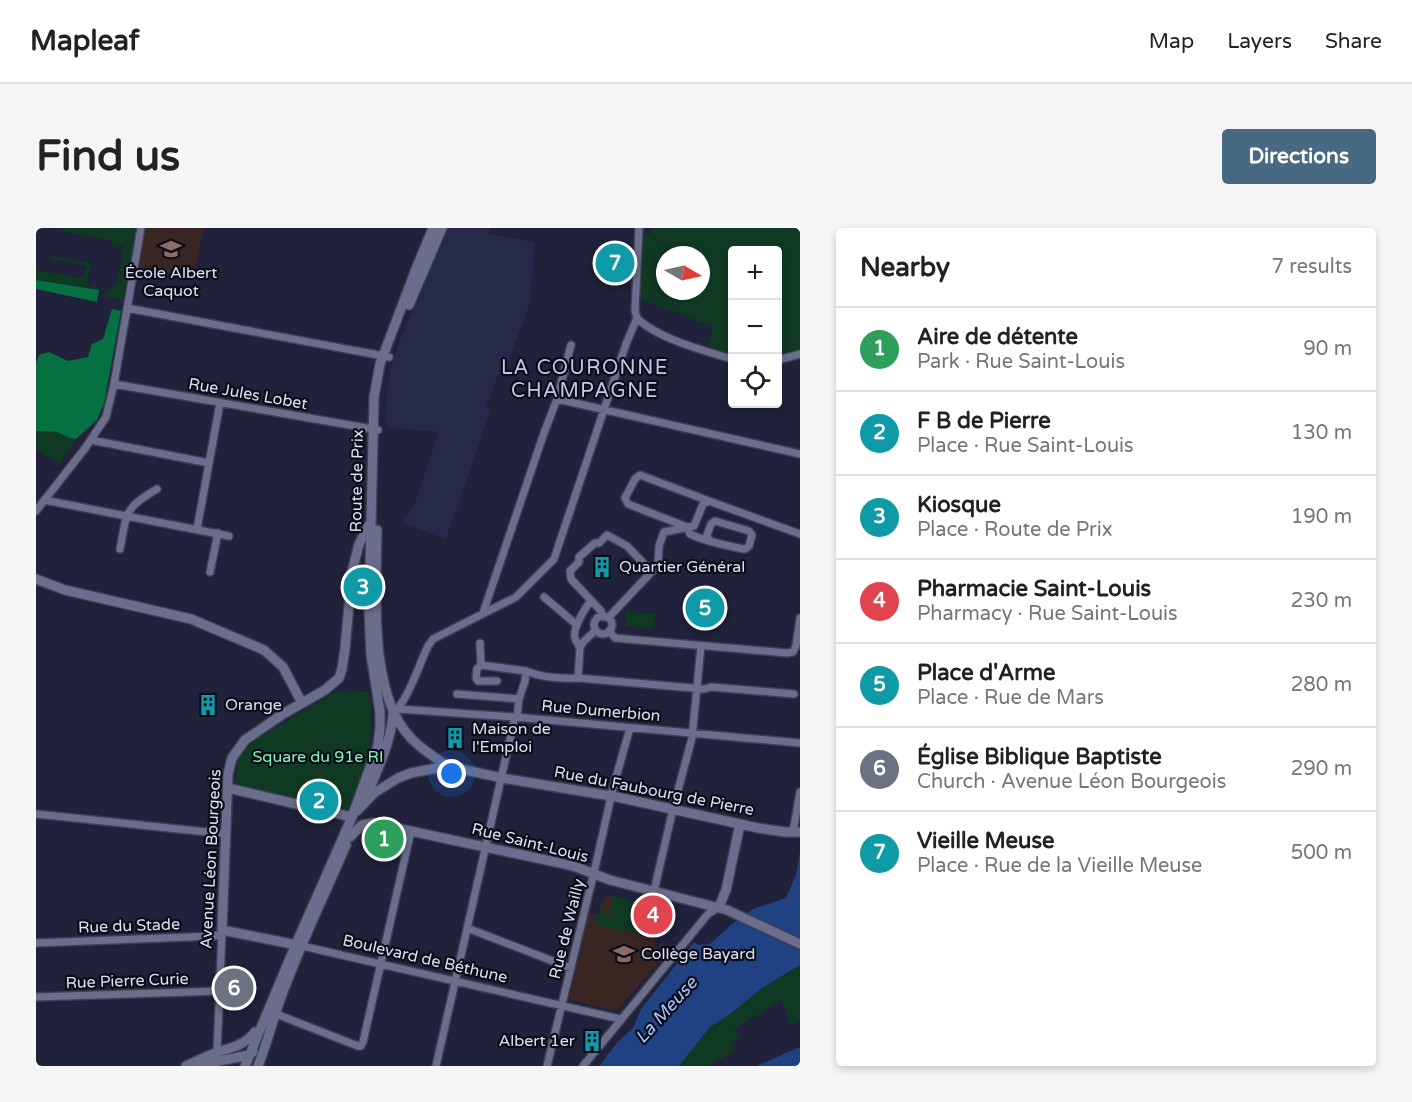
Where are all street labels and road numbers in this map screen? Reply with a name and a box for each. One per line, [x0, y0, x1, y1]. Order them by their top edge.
street label: Rue Jules Lobet [187, 374, 309, 414]
street label: Route de Prix [346, 429, 368, 533]
street label: Rue Dumerbion [541, 696, 661, 726]
street label: Rue du Faubourg de Pierre [552, 762, 756, 820]
street label: Avenue Léon Bourgeois [196, 768, 226, 950]
street label: Rue Saint-Louis [469, 819, 591, 867]
street label: Rue de Wailly [545, 876, 589, 981]
street label: Rue du Stade [78, 914, 180, 938]
street label: Boulevard de Béthune [341, 930, 509, 988]
street label: Rue Pierre Curie [65, 969, 189, 993]

